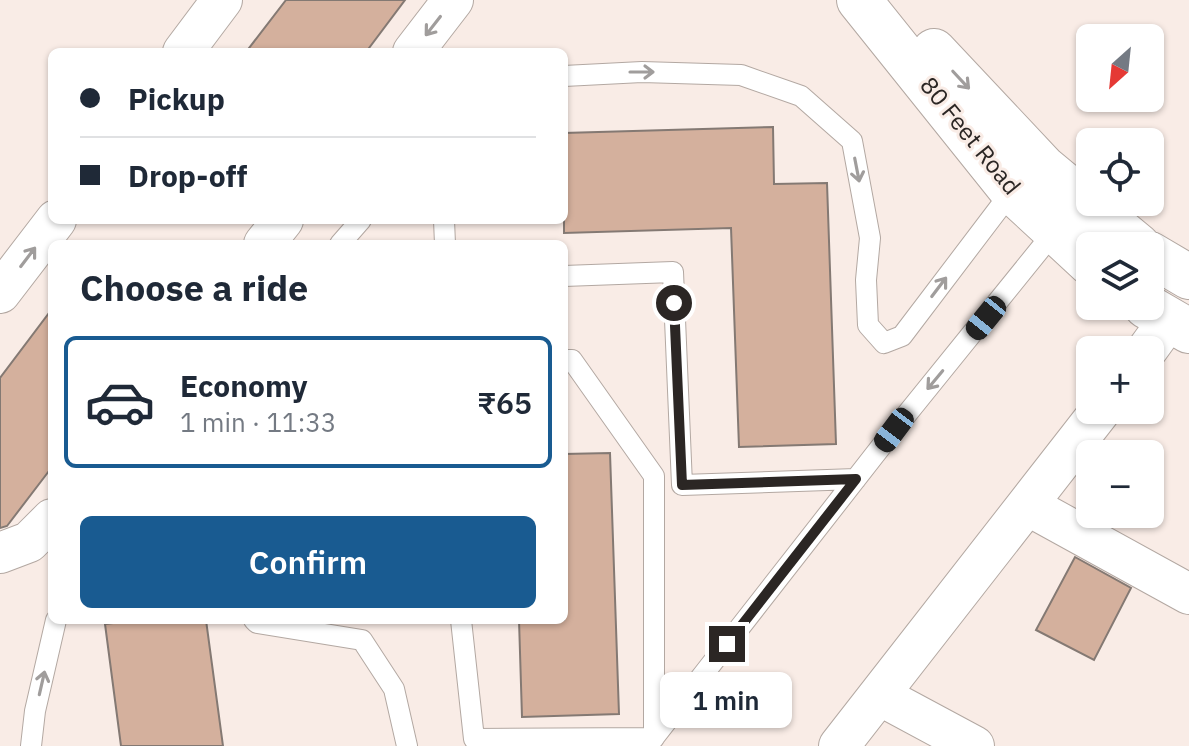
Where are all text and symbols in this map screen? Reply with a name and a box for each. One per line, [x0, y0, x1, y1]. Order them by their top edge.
one-way arrow [424, 15, 441, 36]
north arrow [1076, 24, 1164, 112]
map controls [1076, 24, 1164, 528]
one-way arrow [628, 64, 655, 80]
street label: 80 Feet Road [913, 70, 1028, 201]
one-way arrow [952, 70, 971, 90]
text: Pickup [128, 79, 225, 118]
button: locate [1076, 128, 1164, 216]
text: Drop-off [128, 156, 247, 195]
one-way arrow [850, 157, 865, 183]
button: layers [1076, 232, 1164, 320]
one-way arrow [19, 247, 36, 268]
text: Choose a ride [80, 264, 308, 311]
one-way arrow [930, 277, 947, 299]
route start [656, 285, 692, 321]
car [962, 292, 1010, 344]
button: + [1076, 336, 1164, 424]
icon: car [84, 366, 156, 438]
text: Economy [180, 366, 308, 405]
one-way arrow [926, 369, 944, 390]
text: ₹65 [477, 383, 532, 422]
car [870, 404, 918, 456]
text: 1 min · 11:33 [180, 405, 336, 439]
button: − [1076, 440, 1164, 528]
button: Confirm [80, 516, 536, 608]
route end [709, 626, 745, 662]
one-way arrow [35, 670, 50, 696]
callout: 1 min [661, 672, 793, 728]
text: 1 min [692, 683, 760, 717]

